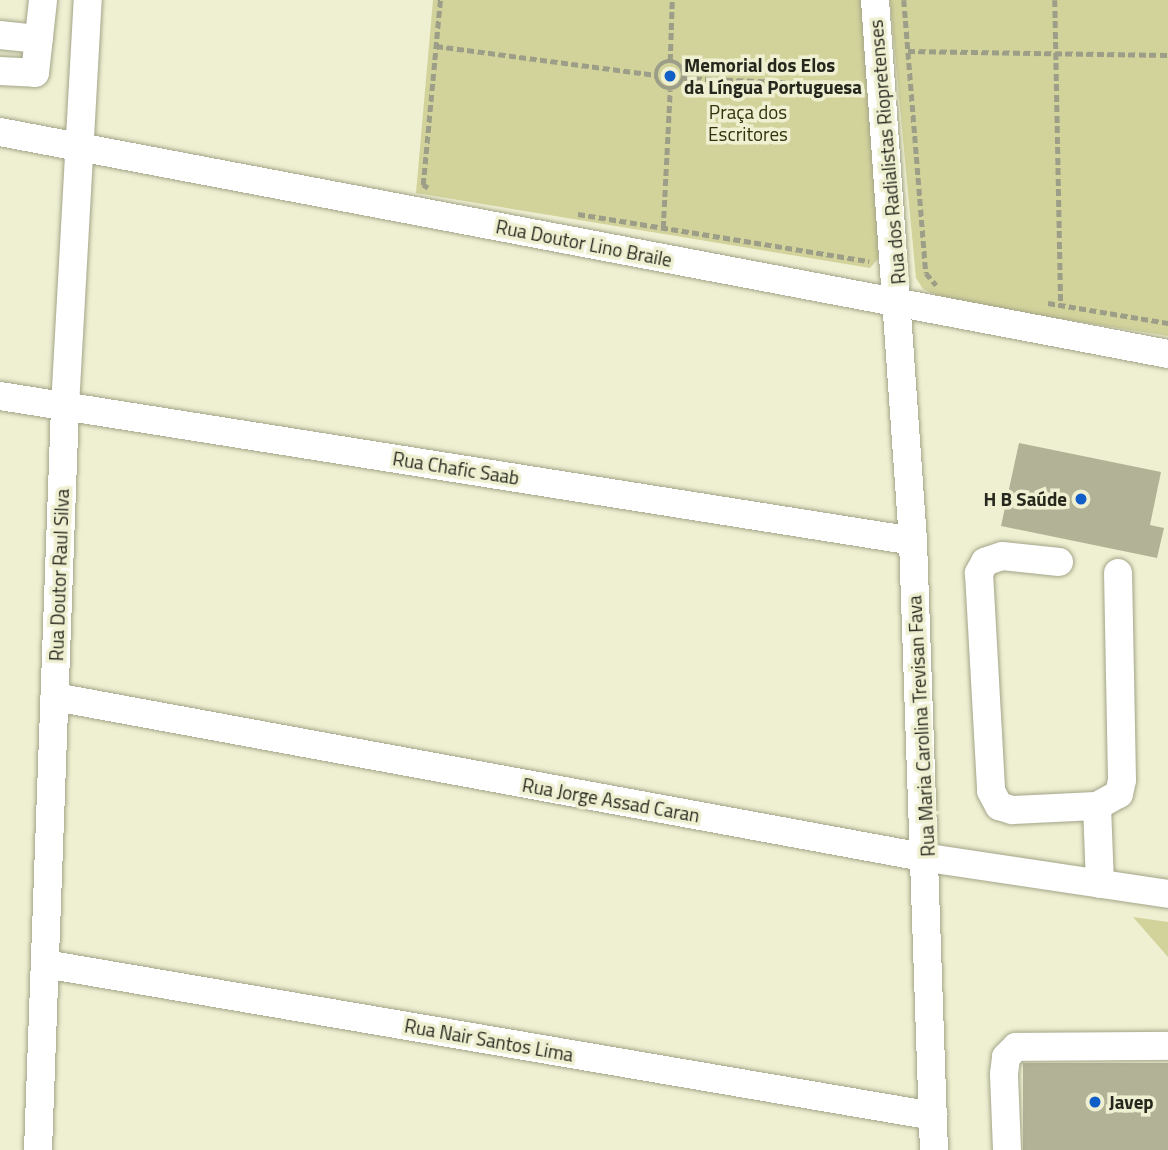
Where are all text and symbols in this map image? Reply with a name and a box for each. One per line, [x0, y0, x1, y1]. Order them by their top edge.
street label: Rua dos Radialistas Riopretenses [864, 19, 910, 285]
place label: Memorial dos Elos da Língua Portuguesa [684, 54, 862, 98]
marker: Memorial dos Elos da Língua Portuguesa [662, 68, 678, 84]
park label: Praça dos Escritores [708, 101, 788, 145]
street label: Rua Doutor Lino Braile [494, 215, 674, 271]
street label: Rua Chafic Saab [391, 447, 521, 489]
street label: Rua Doutor Raul Silva [45, 488, 73, 662]
place label: H B Saúde [984, 488, 1067, 510]
marker: H B Saúde [1073, 491, 1089, 507]
street label: Rua Maria Carolina Trevisan Fava [903, 595, 939, 857]
street label: Rua Jorge Assad Caran [521, 773, 701, 827]
street label: Rua Nair Santos Lima [403, 1014, 575, 1066]
place label: Javep [1109, 1091, 1154, 1113]
marker: Javep [1087, 1094, 1103, 1110]

